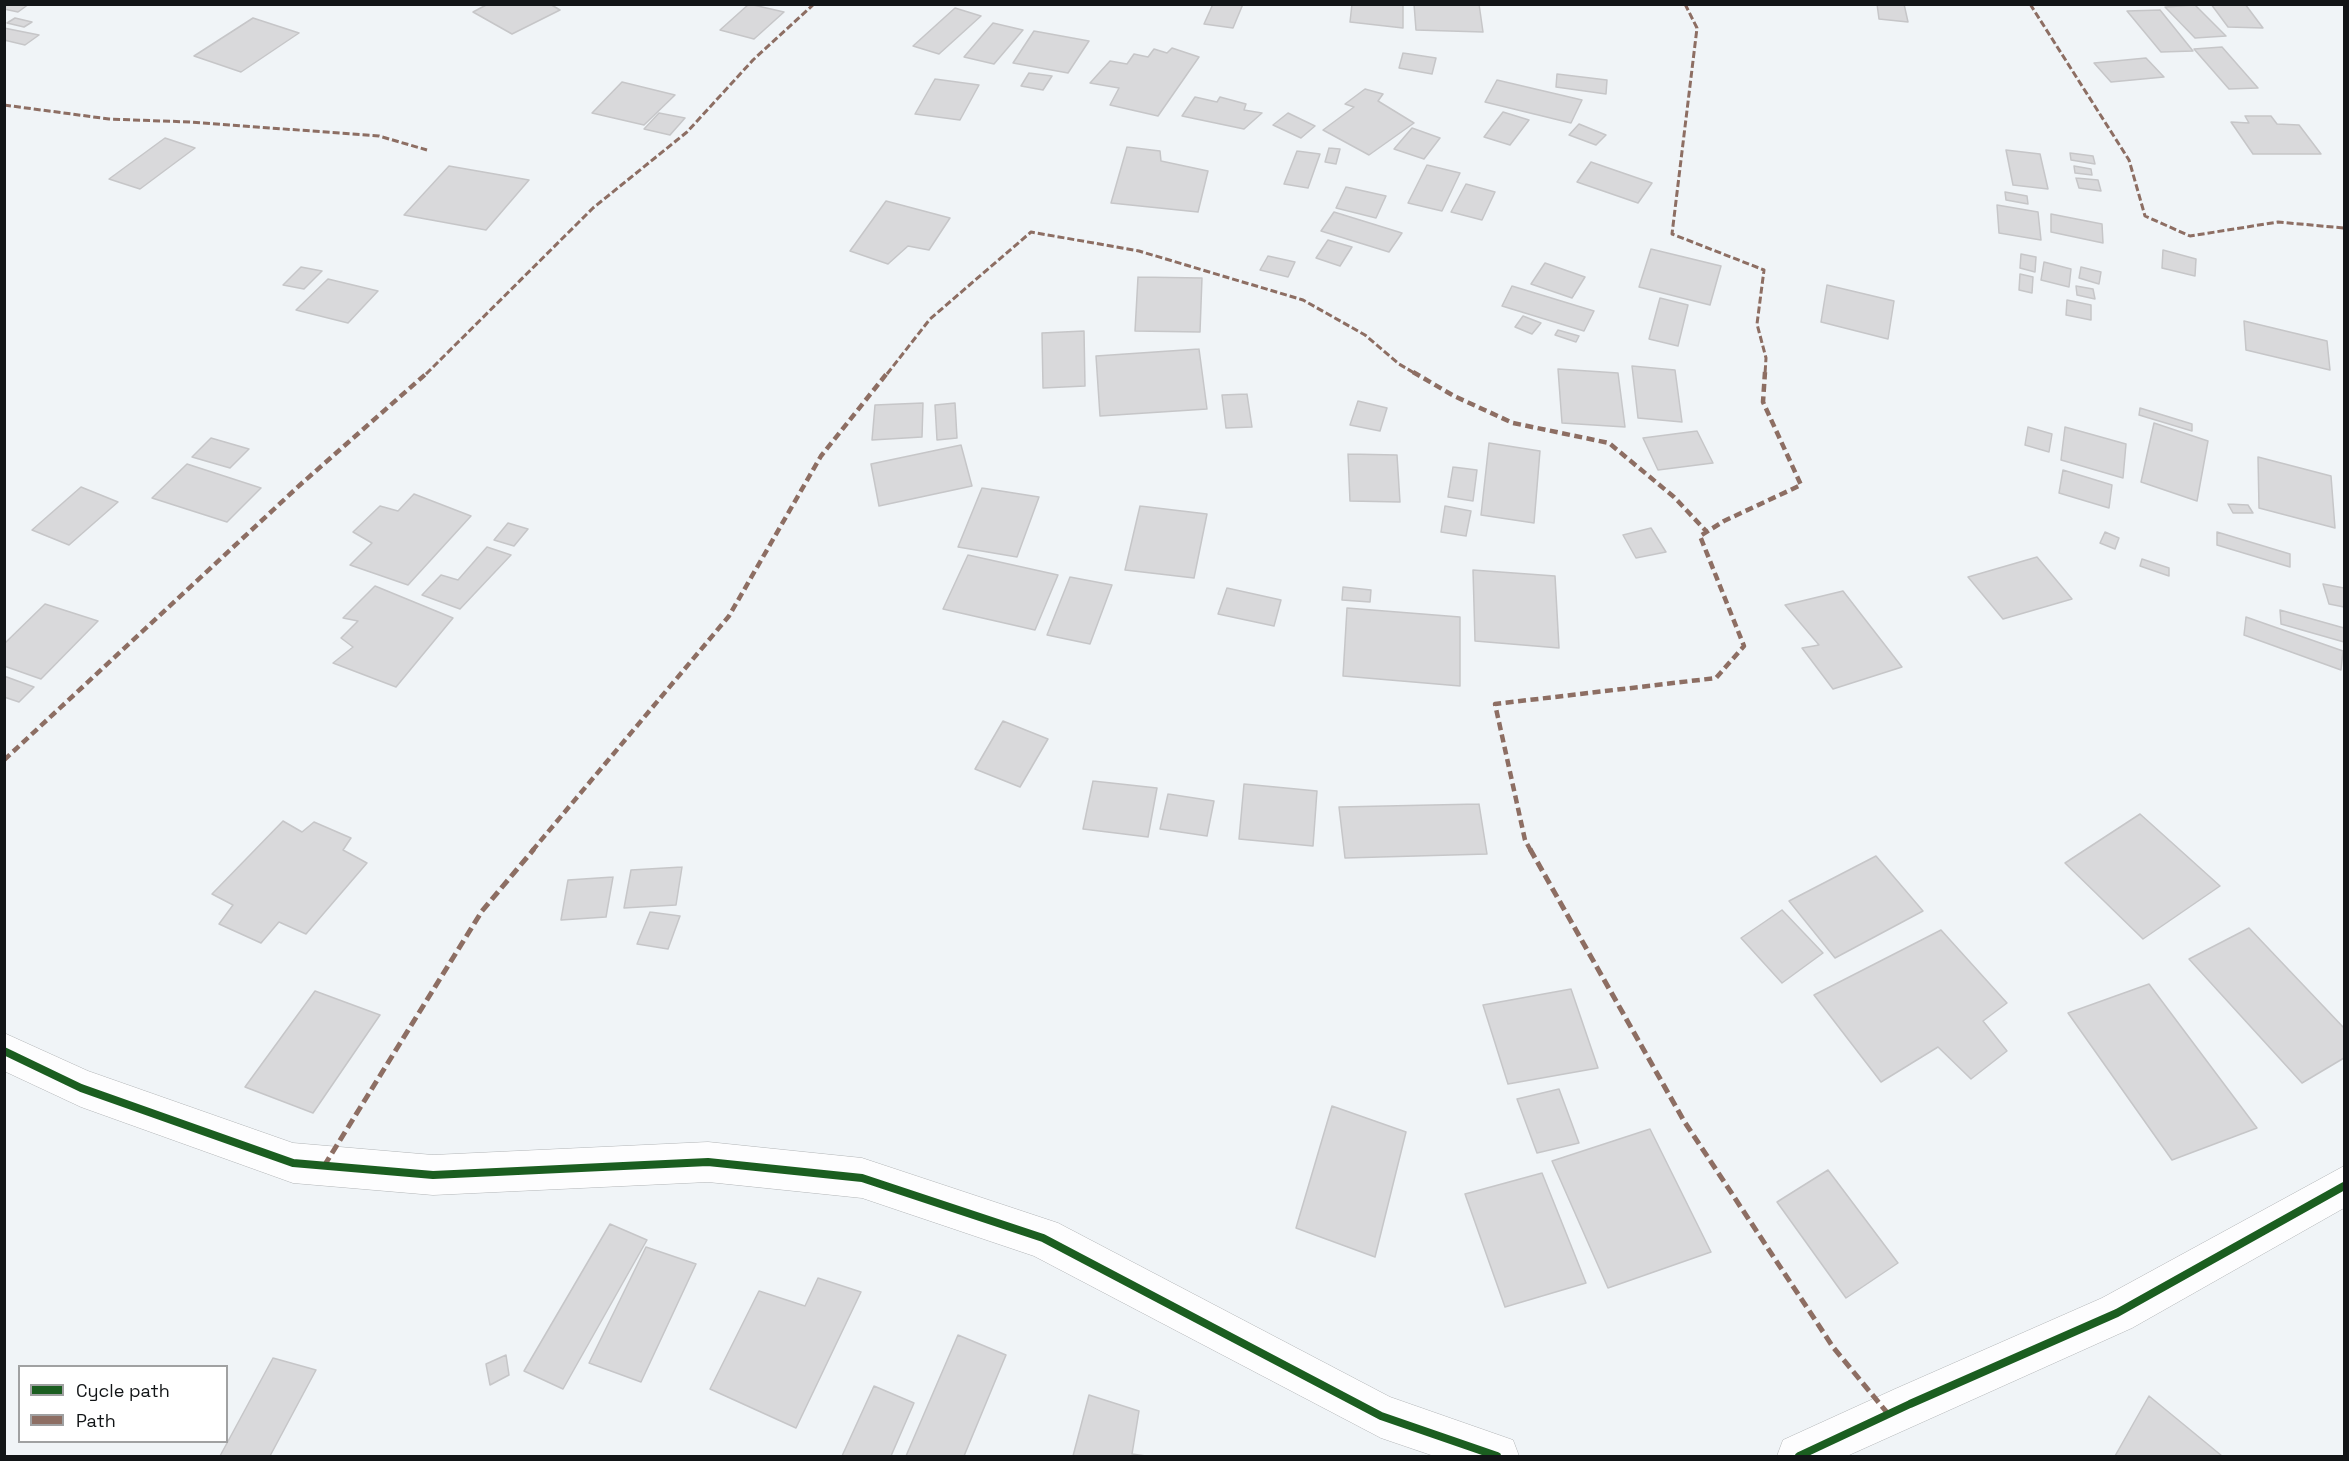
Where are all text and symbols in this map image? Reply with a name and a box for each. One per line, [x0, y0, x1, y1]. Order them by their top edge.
legend [18, 1365, 228, 1443]
text: Cycle path [76, 1379, 170, 1402]
text: Path [76, 1409, 116, 1432]

